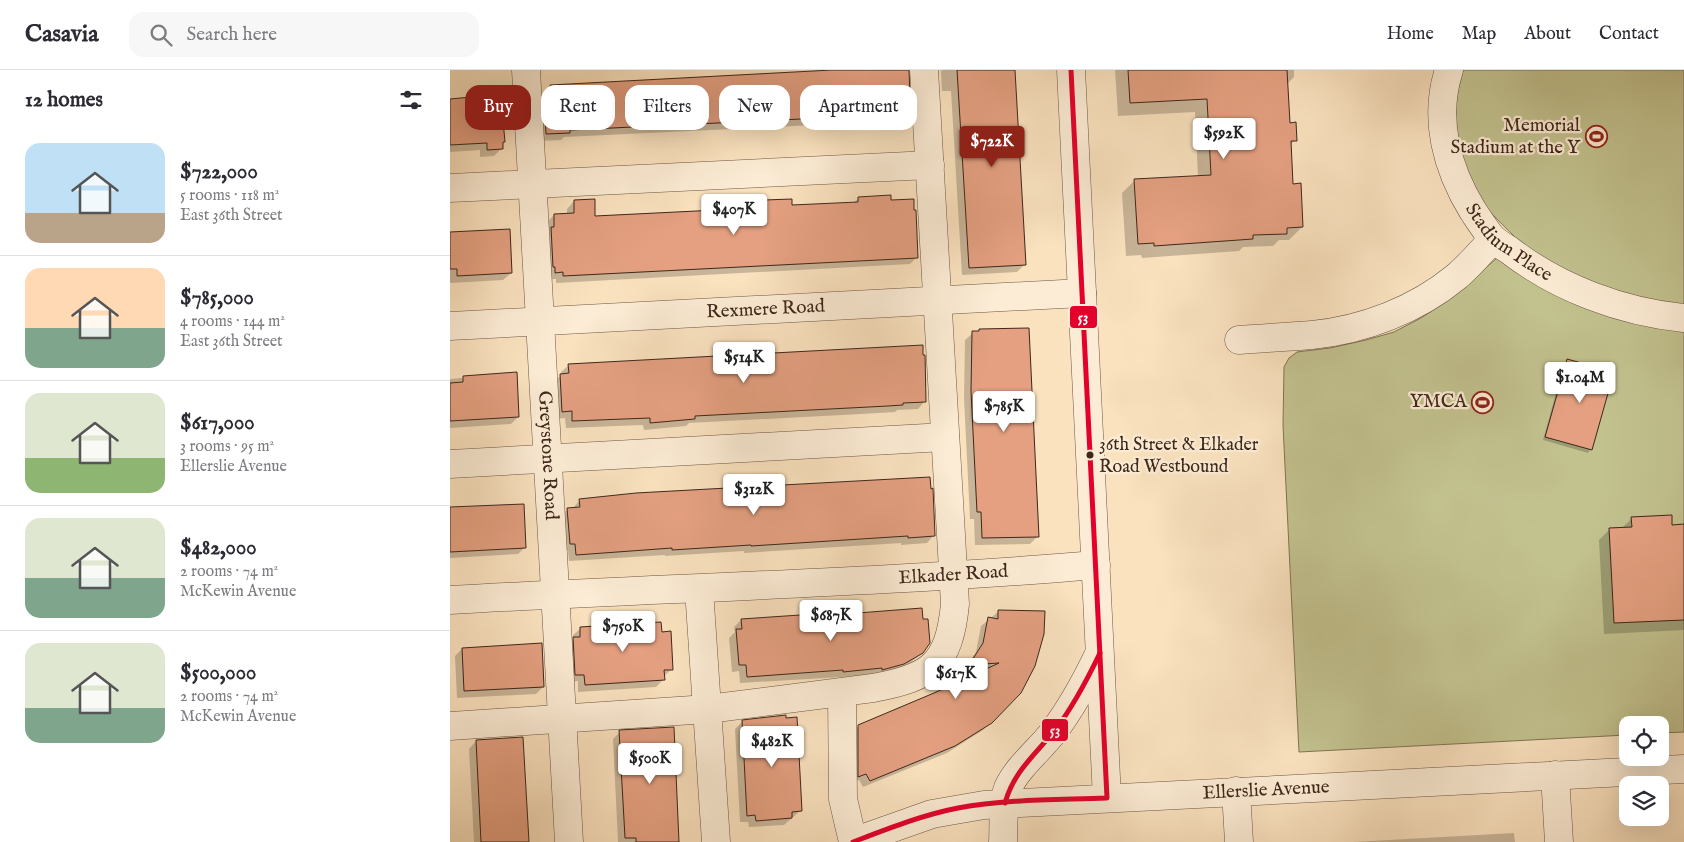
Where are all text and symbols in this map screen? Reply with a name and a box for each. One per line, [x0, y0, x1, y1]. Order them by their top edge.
search box [129, 12, 479, 57]
text: Casavia [25, 19, 99, 50]
icon: search [147, 21, 175, 49]
text: Search here [187, 23, 277, 47]
text: Home [1387, 23, 1434, 46]
text: Map [1462, 23, 1496, 46]
text: About [1524, 23, 1571, 46]
text: Contact [1599, 23, 1659, 46]
chip: Buy [465, 85, 531, 130]
chip: Rent [541, 85, 615, 130]
chip: Filters [625, 85, 709, 130]
chip: New [719, 85, 790, 130]
chip: Apartment [800, 85, 917, 130]
icon: filters [397, 86, 425, 114]
text: 12 homes [25, 87, 103, 114]
place label: Memorial Stadium at the Y [1451, 114, 1581, 160]
pin: $592K [1189, 118, 1259, 160]
text: $592K [1204, 124, 1244, 144]
sports icon: Memorial Stadium at the Y [1584, 125, 1608, 149]
pin: $722K [957, 126, 1027, 168]
text: $722K [971, 132, 1013, 152]
text: $722,000 [180, 159, 258, 186]
icon: home [65, 163, 125, 223]
text: 5 rooms · 118 m² [180, 186, 279, 206]
pin: $407K [699, 194, 769, 236]
street label: Stadium Place [1459, 199, 1556, 287]
text: $407K [712, 200, 756, 220]
text: East 36th Street [180, 206, 283, 226]
text: $785,000 [180, 285, 254, 312]
icon: home [65, 288, 125, 348]
street label: Rexmere Road [706, 294, 826, 325]
line badge: 53 [1069, 305, 1098, 329]
text: 53 [1078, 309, 1088, 327]
text: 4 rooms · 144 m² [180, 312, 285, 332]
text: East 36th Street [180, 332, 283, 352]
pin: $514K [709, 342, 779, 384]
text: $514K [724, 348, 764, 368]
pin: $1.04M [1539, 362, 1621, 404]
text: $1.04M [1556, 368, 1605, 388]
street label: Greystone Road [532, 390, 563, 522]
pin: $785K [969, 390, 1039, 433]
place label: YMCA [1410, 390, 1468, 414]
sports icon: YMCA [1471, 390, 1495, 414]
text: $785K [984, 397, 1024, 417]
text: $617,000 [180, 410, 255, 437]
icon: home [65, 413, 125, 473]
place label: 36th Street & Elkader Road Westbound [1099, 434, 1259, 479]
text: 3 rooms · 95 m² [180, 437, 274, 457]
marker: 36th Street & Elkader Road Westbound [1085, 450, 1095, 460]
text: Ellerslie Avenue [180, 457, 287, 477]
pin: $312K [719, 474, 789, 516]
text: $312K [734, 480, 774, 500]
text: $482,000 [180, 535, 257, 562]
icon: home [65, 538, 125, 598]
street label: Elkader Road [898, 560, 1010, 590]
text: 2 rooms · 74 m² [180, 562, 278, 582]
text: McKewin Avenue [180, 582, 296, 602]
pin: $687K [796, 600, 866, 642]
text: $687K [811, 606, 851, 626]
pin: $750K [588, 610, 658, 653]
text: $750K [602, 617, 644, 637]
pin: $617K [921, 658, 991, 700]
text: $500,000 [180, 660, 256, 687]
icon: home [65, 663, 125, 723]
text: $617K [936, 664, 976, 684]
text: 2 rooms · 74 m² [180, 687, 278, 707]
text: McKewin Avenue [180, 707, 296, 727]
map controls [1619, 716, 1669, 826]
button: locate [1619, 716, 1669, 766]
line badge: 53 [1041, 718, 1069, 742]
text: 53 [1050, 722, 1060, 740]
pin: $482K [737, 726, 807, 768]
text: $482K [751, 732, 793, 752]
pin: $500K [615, 742, 685, 785]
text: $500K [629, 749, 671, 769]
street label: Ellerslie Avenue [1202, 775, 1330, 806]
button: layers [1619, 776, 1669, 826]

